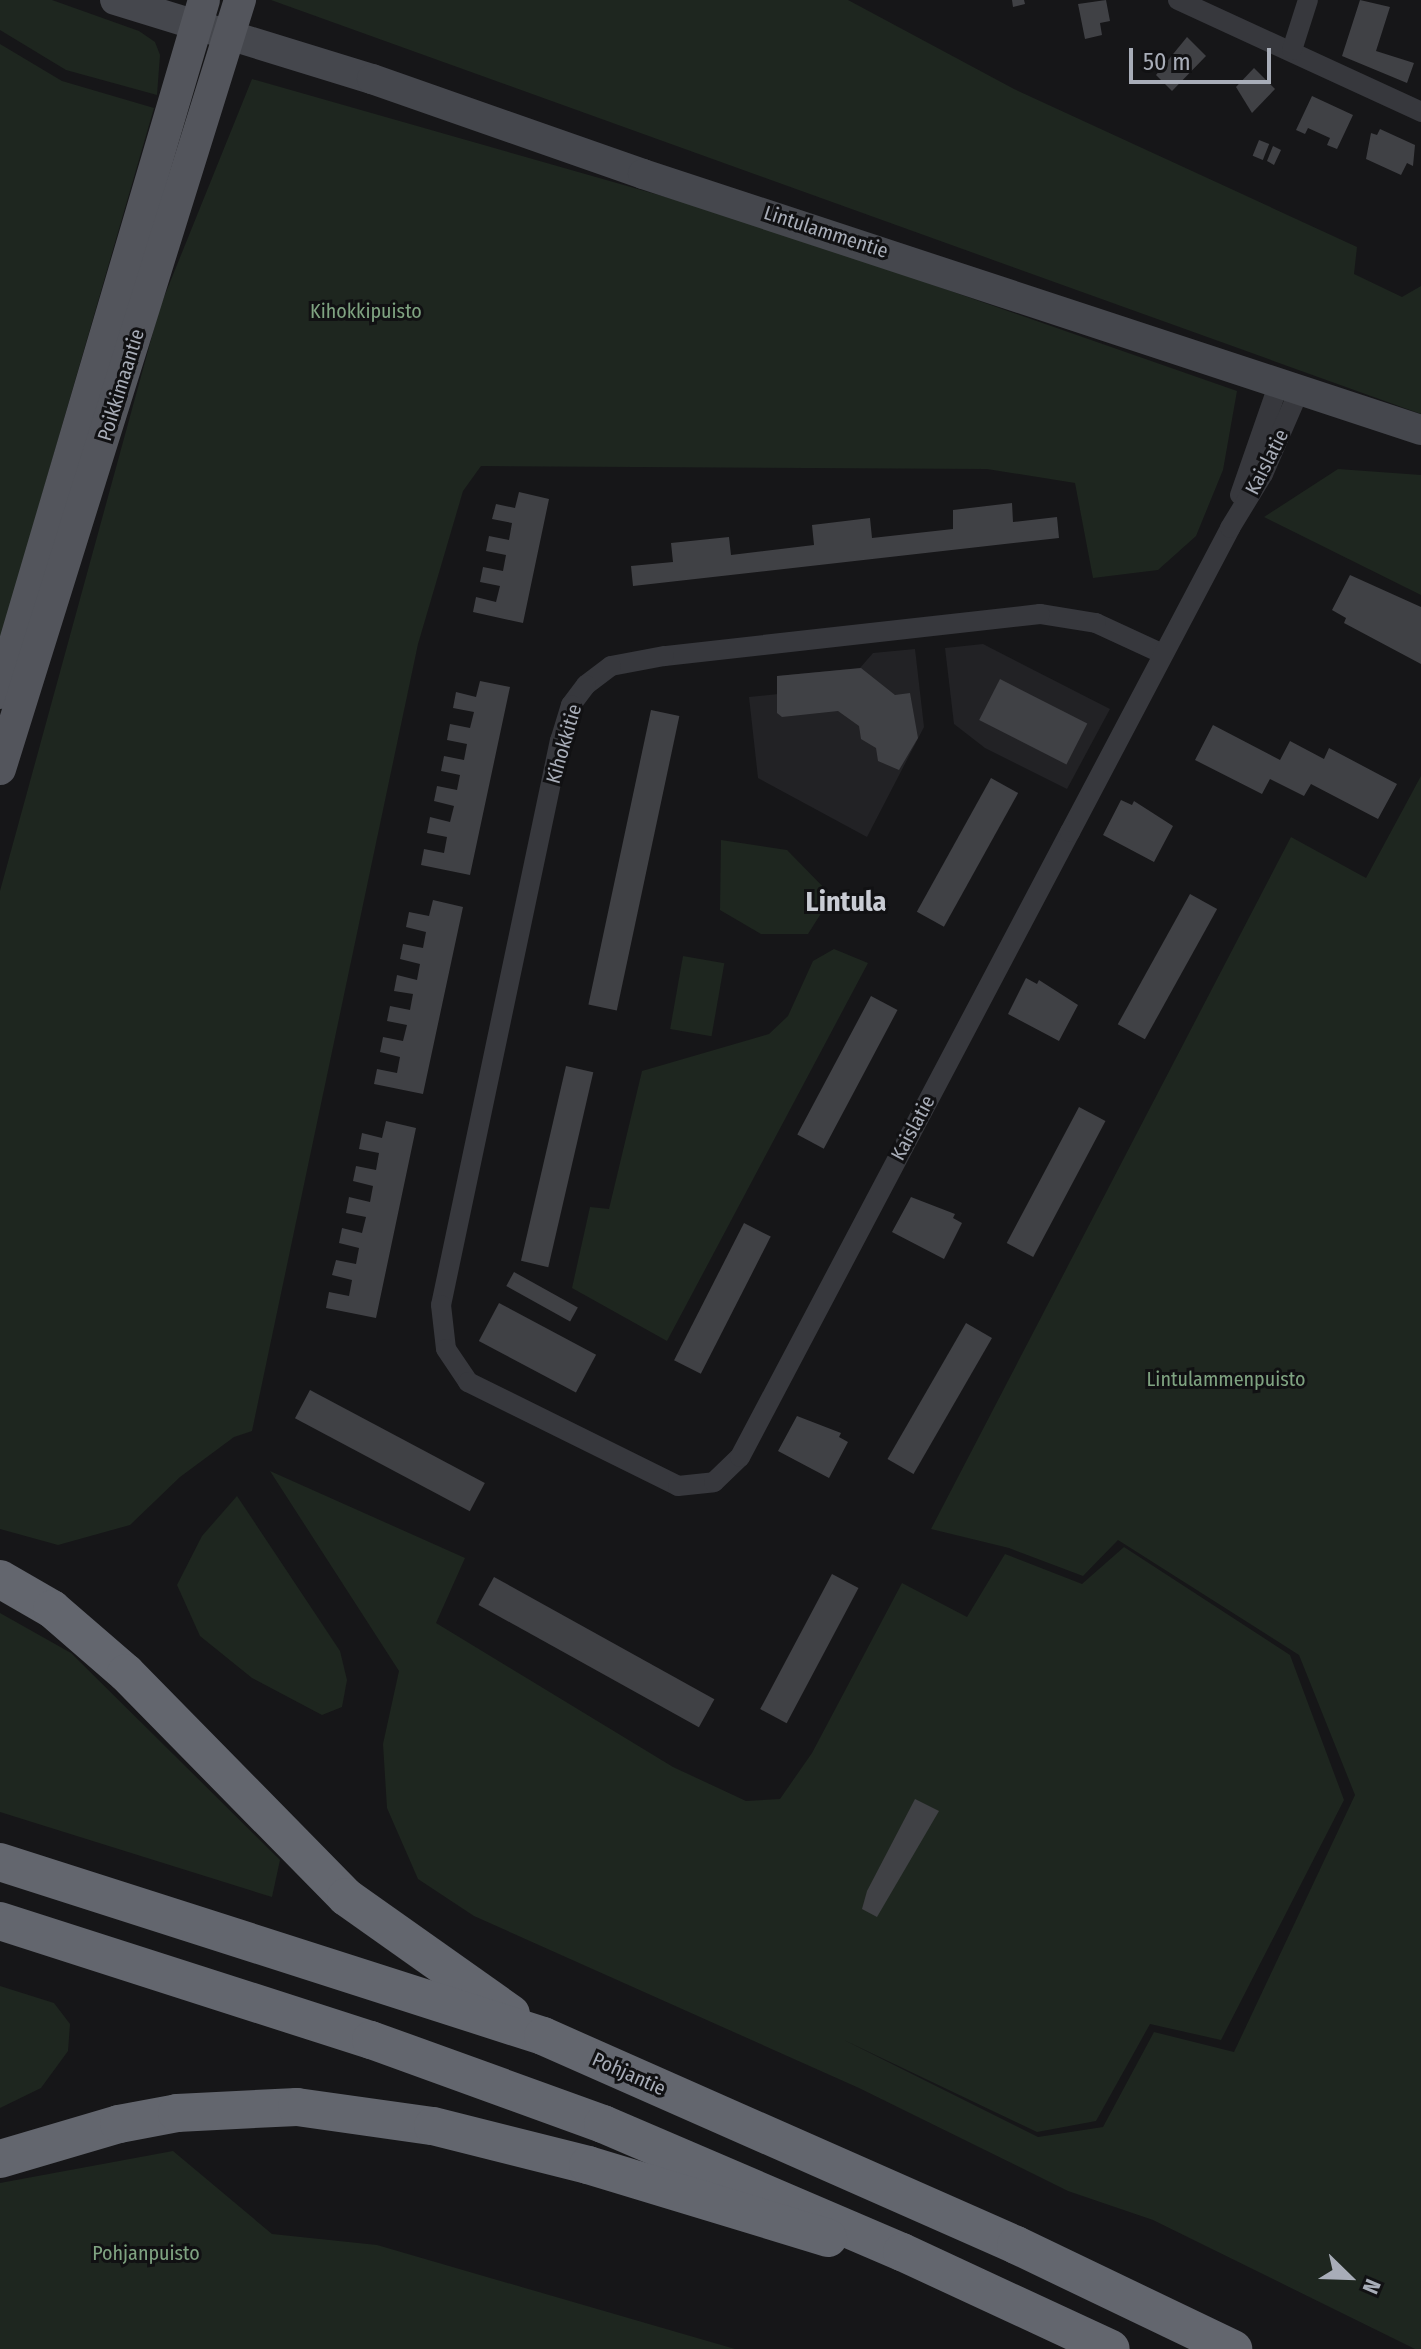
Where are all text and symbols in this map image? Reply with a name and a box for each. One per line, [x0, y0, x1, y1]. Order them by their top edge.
scale bar [1133, 32, 1275, 82]
text: 50 m [1143, 48, 1191, 76]
street label: Lintulammentie [761, 201, 891, 263]
park label: Kihokkipuisto [310, 299, 422, 323]
street label: Poikkimaantie [93, 326, 149, 444]
street label: Kaislatie [1240, 425, 1294, 499]
street label: Kihokkitie [541, 701, 587, 787]
district label: Lintula [806, 885, 886, 919]
street label: Kaislatie [886, 1091, 940, 1165]
park label: Lintulammenpuisto [1146, 1367, 1306, 1391]
street label: Pohjantie [589, 2047, 669, 2101]
north arrow [1309, 2237, 1389, 2317]
park label: Pohjanpuisto [92, 2241, 200, 2265]
text: N [1357, 2275, 1387, 2298]

